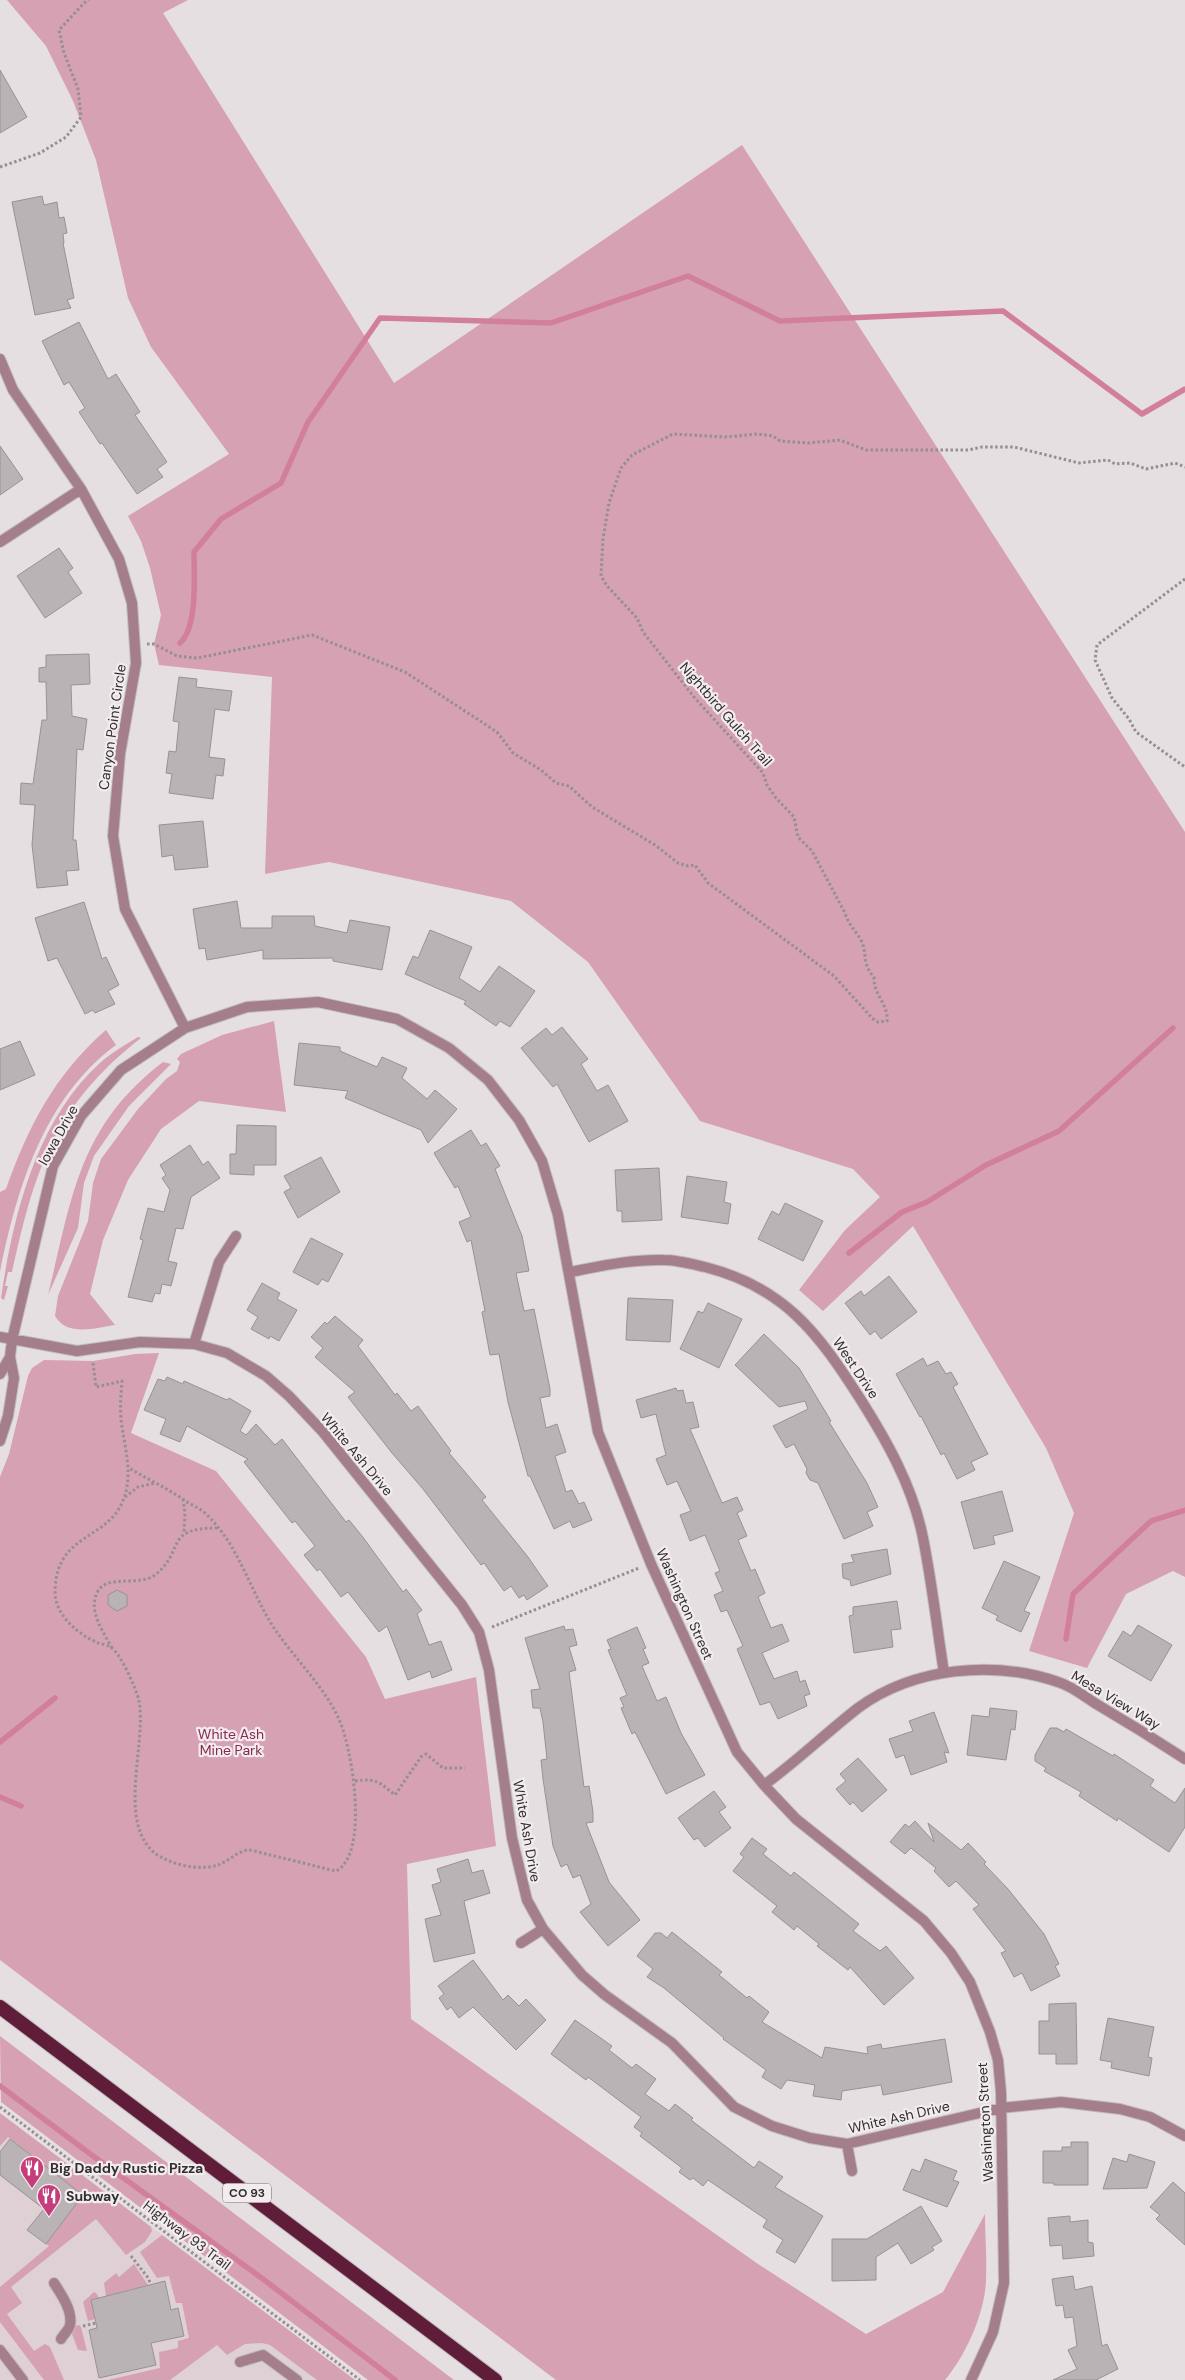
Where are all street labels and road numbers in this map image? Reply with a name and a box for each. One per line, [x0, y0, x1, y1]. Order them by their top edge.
street label: Nightbird Gulch Trail [676, 658, 776, 770]
street label: Canyon Point Circle [94, 663, 130, 791]
street label: Iowa Drive [34, 1102, 82, 1168]
street label: West Drive [829, 1334, 883, 1402]
street label: White Ash Drive [317, 1409, 397, 1499]
street label: Washington Street [652, 1546, 718, 1662]
street label: Mesa View Way [1068, 1666, 1164, 1734]
street label: White Ash Drive [509, 1779, 545, 1883]
street label: Washington Street [973, 2062, 997, 2182]
street label: White Ash Drive [847, 2097, 951, 2137]
road number: CO 93 [223, 2184, 271, 2202]
street label: Highway 93 Trail [140, 2196, 234, 2274]

